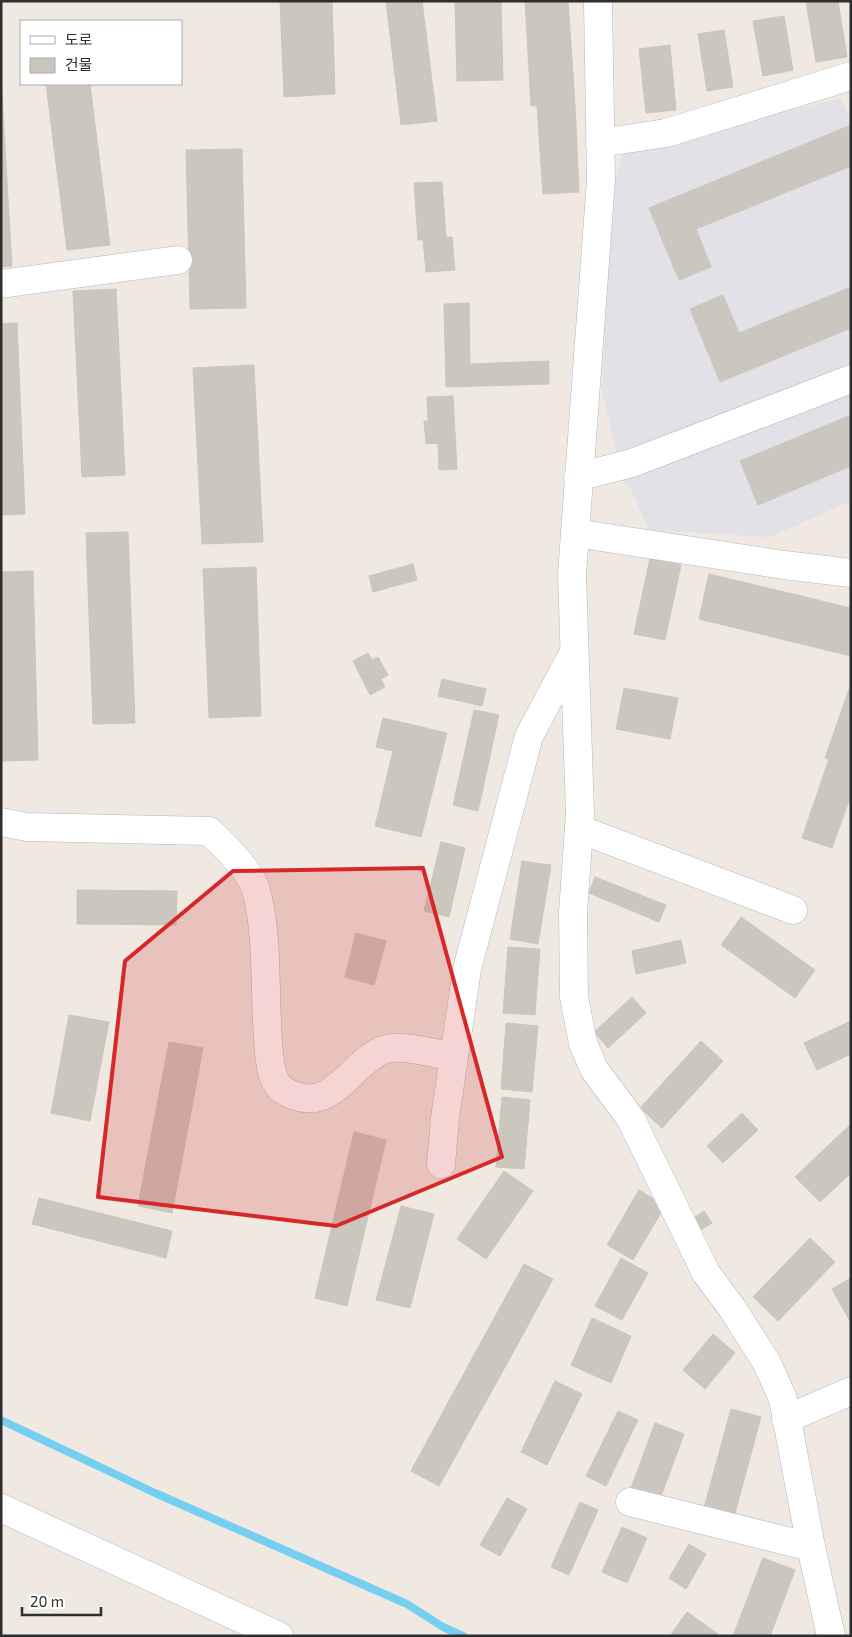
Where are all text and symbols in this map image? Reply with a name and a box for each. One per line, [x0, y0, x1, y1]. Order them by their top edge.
legend [20, 20, 182, 85]
text: 도로 [65, 30, 93, 48]
text: 건물 [65, 55, 93, 73]
scale bar [22, 1584, 101, 1616]
text: 20 m [30, 1592, 64, 1610]

